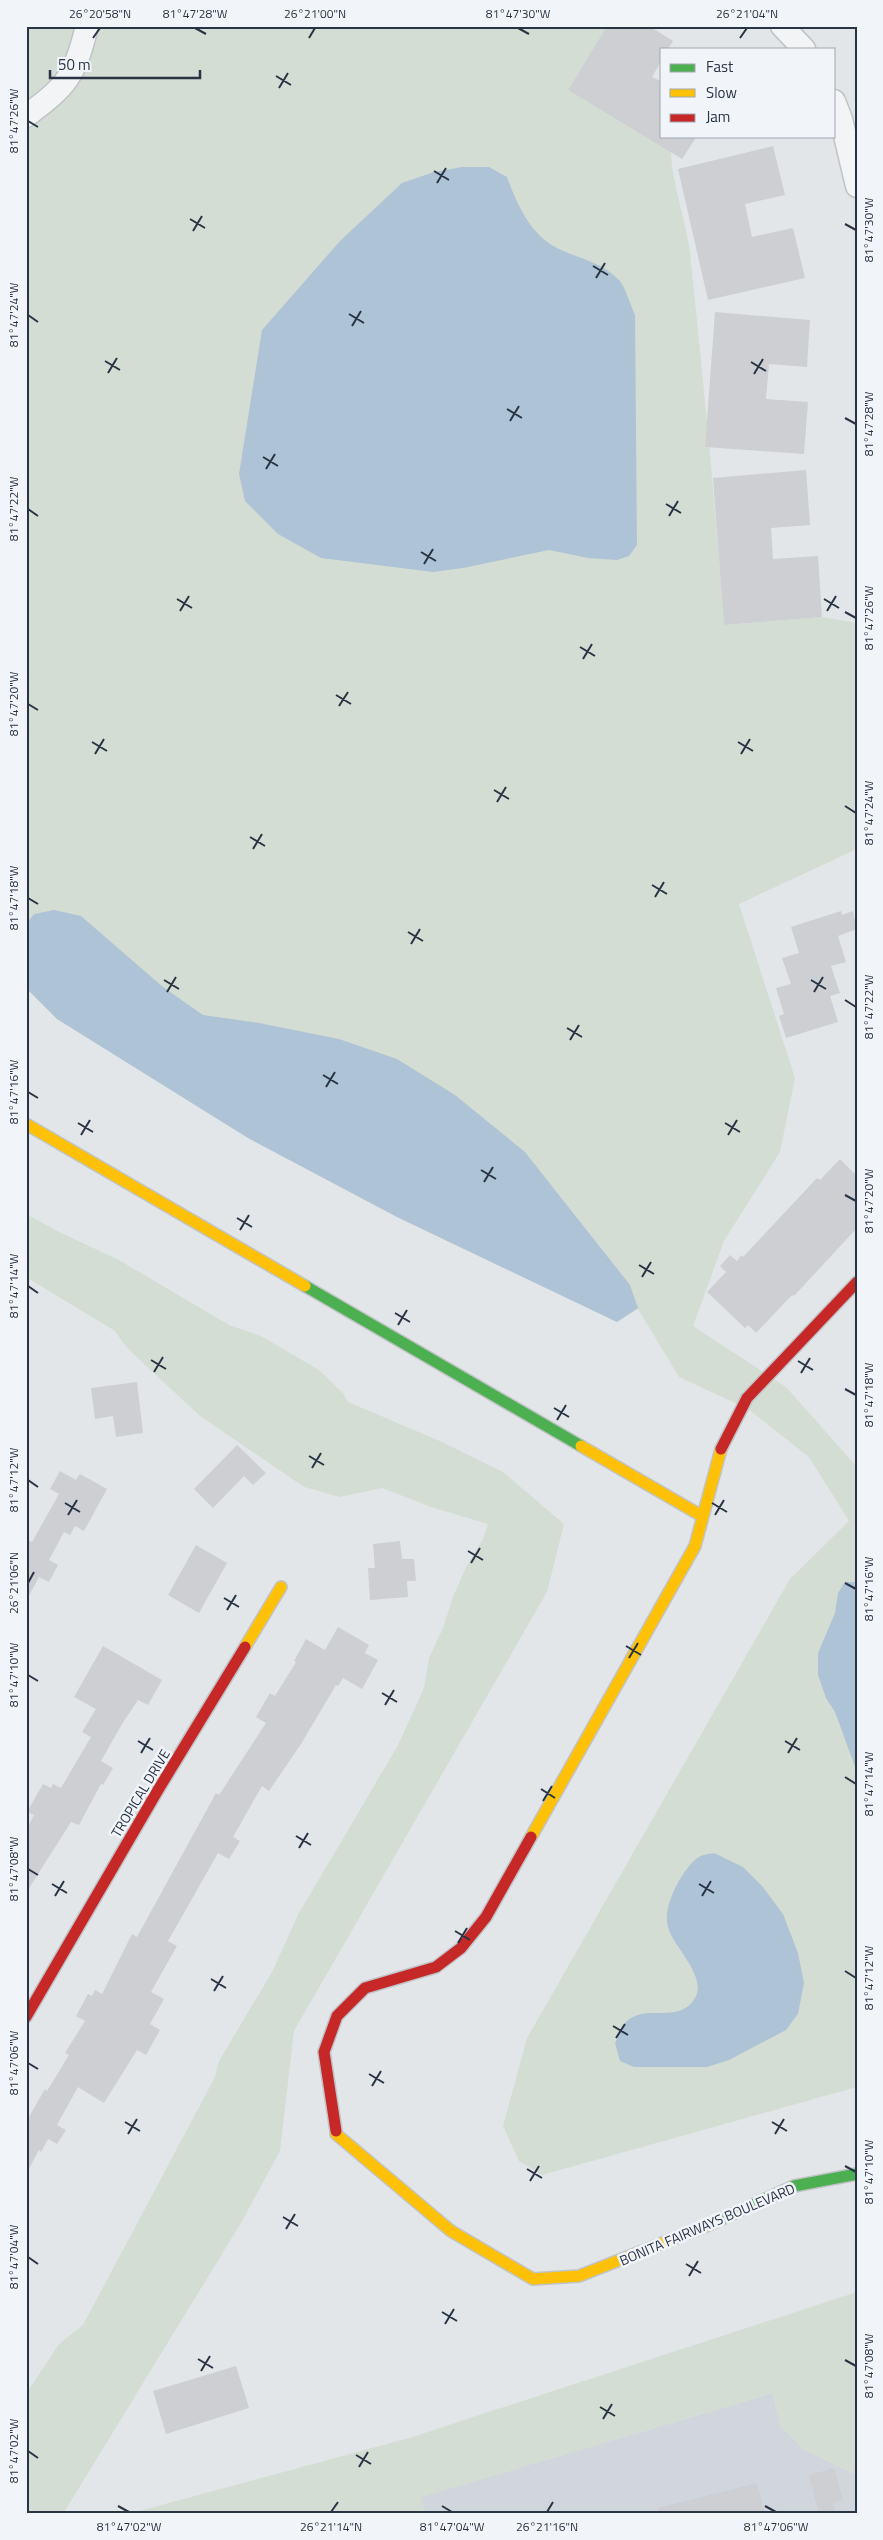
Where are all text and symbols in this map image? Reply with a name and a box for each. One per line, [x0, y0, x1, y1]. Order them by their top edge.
text: 26°20'58"N [69, 4, 131, 23]
text: 81°47'28"W [163, 4, 228, 23]
text: 26°21'00"N [284, 4, 346, 23]
text: 81°47'30"W [486, 4, 551, 23]
text: 26°21'04"N [716, 4, 778, 23]
scale bar [50, 48, 200, 80]
legend [660, 48, 836, 138]
text: 50 m [58, 53, 91, 76]
text: Fast [706, 55, 734, 78]
text: Slow [706, 81, 737, 104]
text: 81°47'26"W [4, 88, 23, 153]
text: Jam [706, 105, 730, 128]
text: 81°47'30"W [859, 197, 878, 262]
text: 81°47'24"W [4, 282, 23, 347]
text: 81°47'28"W [859, 391, 878, 456]
text: 81°47'22"W [4, 476, 23, 541]
text: 81°47'26"W [859, 585, 878, 650]
text: 81°47'20"W [4, 671, 23, 736]
text: 81°47'24"W [859, 780, 878, 845]
text: 81°47'18"W [4, 865, 23, 930]
text: 81°47'22"W [859, 974, 878, 1039]
text: 81°47'16"W [4, 1059, 23, 1124]
text: 81°47'20"W [859, 1168, 878, 1233]
text: 81°47'14"W [4, 1253, 23, 1318]
text: 81°47'18"W [859, 1362, 878, 1427]
text: 81°47'12"W [4, 1447, 23, 1512]
text: 26°21'06"N [4, 1552, 23, 1614]
text: 81°47'16"W [859, 1556, 878, 1621]
text: 81°47'10"W [4, 1642, 23, 1707]
street label: TROPICAL DRIVE [105, 1745, 175, 1841]
text: 81°47'14"W [859, 1751, 878, 1816]
text: 81°47'08"W [4, 1836, 23, 1901]
text: 81°47'12"W [859, 1945, 878, 2010]
text: 81°47'06"W [4, 2030, 23, 2095]
text: 81°47'10"W [859, 2139, 878, 2204]
street label: BONITA FAIRWAYS BOULEVARD [616, 2177, 798, 2271]
text: 81°47'04"W [4, 2224, 23, 2289]
text: 81°47'08"W [859, 2333, 878, 2398]
text: 81°47'02"W [4, 2418, 23, 2483]
text: 81°47'02"W [97, 2517, 162, 2536]
text: 26°21'14"N [300, 2517, 362, 2536]
text: 81°47'04"W [420, 2517, 485, 2536]
text: 26°21'16"N [516, 2517, 578, 2536]
text: 81°47'06"W [744, 2517, 809, 2536]

